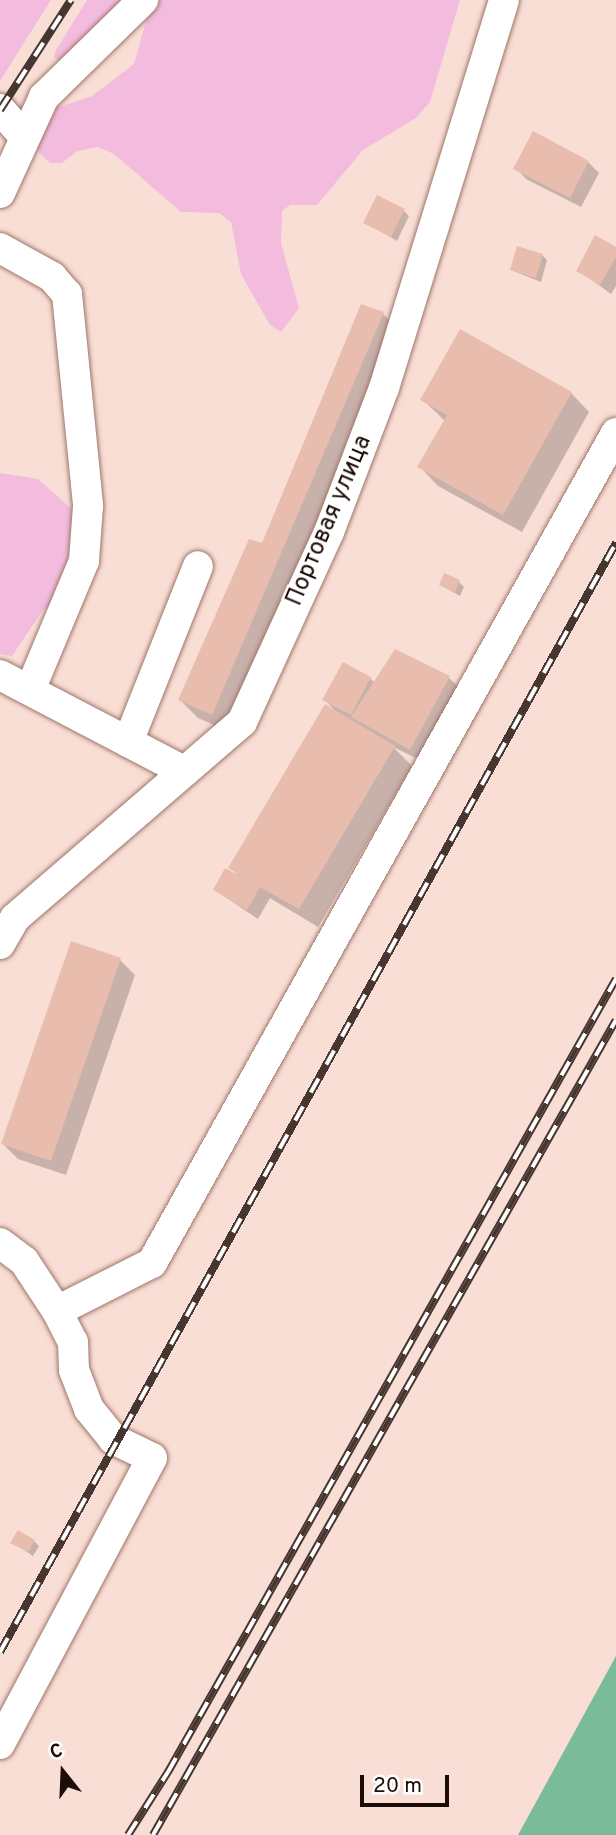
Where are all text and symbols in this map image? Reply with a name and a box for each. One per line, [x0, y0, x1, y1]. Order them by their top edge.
street label: Портовая улица [281, 431, 379, 611]
north arrow [28, 1737, 98, 1807]
text: С [47, 1739, 66, 1765]
scale bar [364, 1762, 453, 1806]
text: 20 m [373, 1773, 422, 1800]

